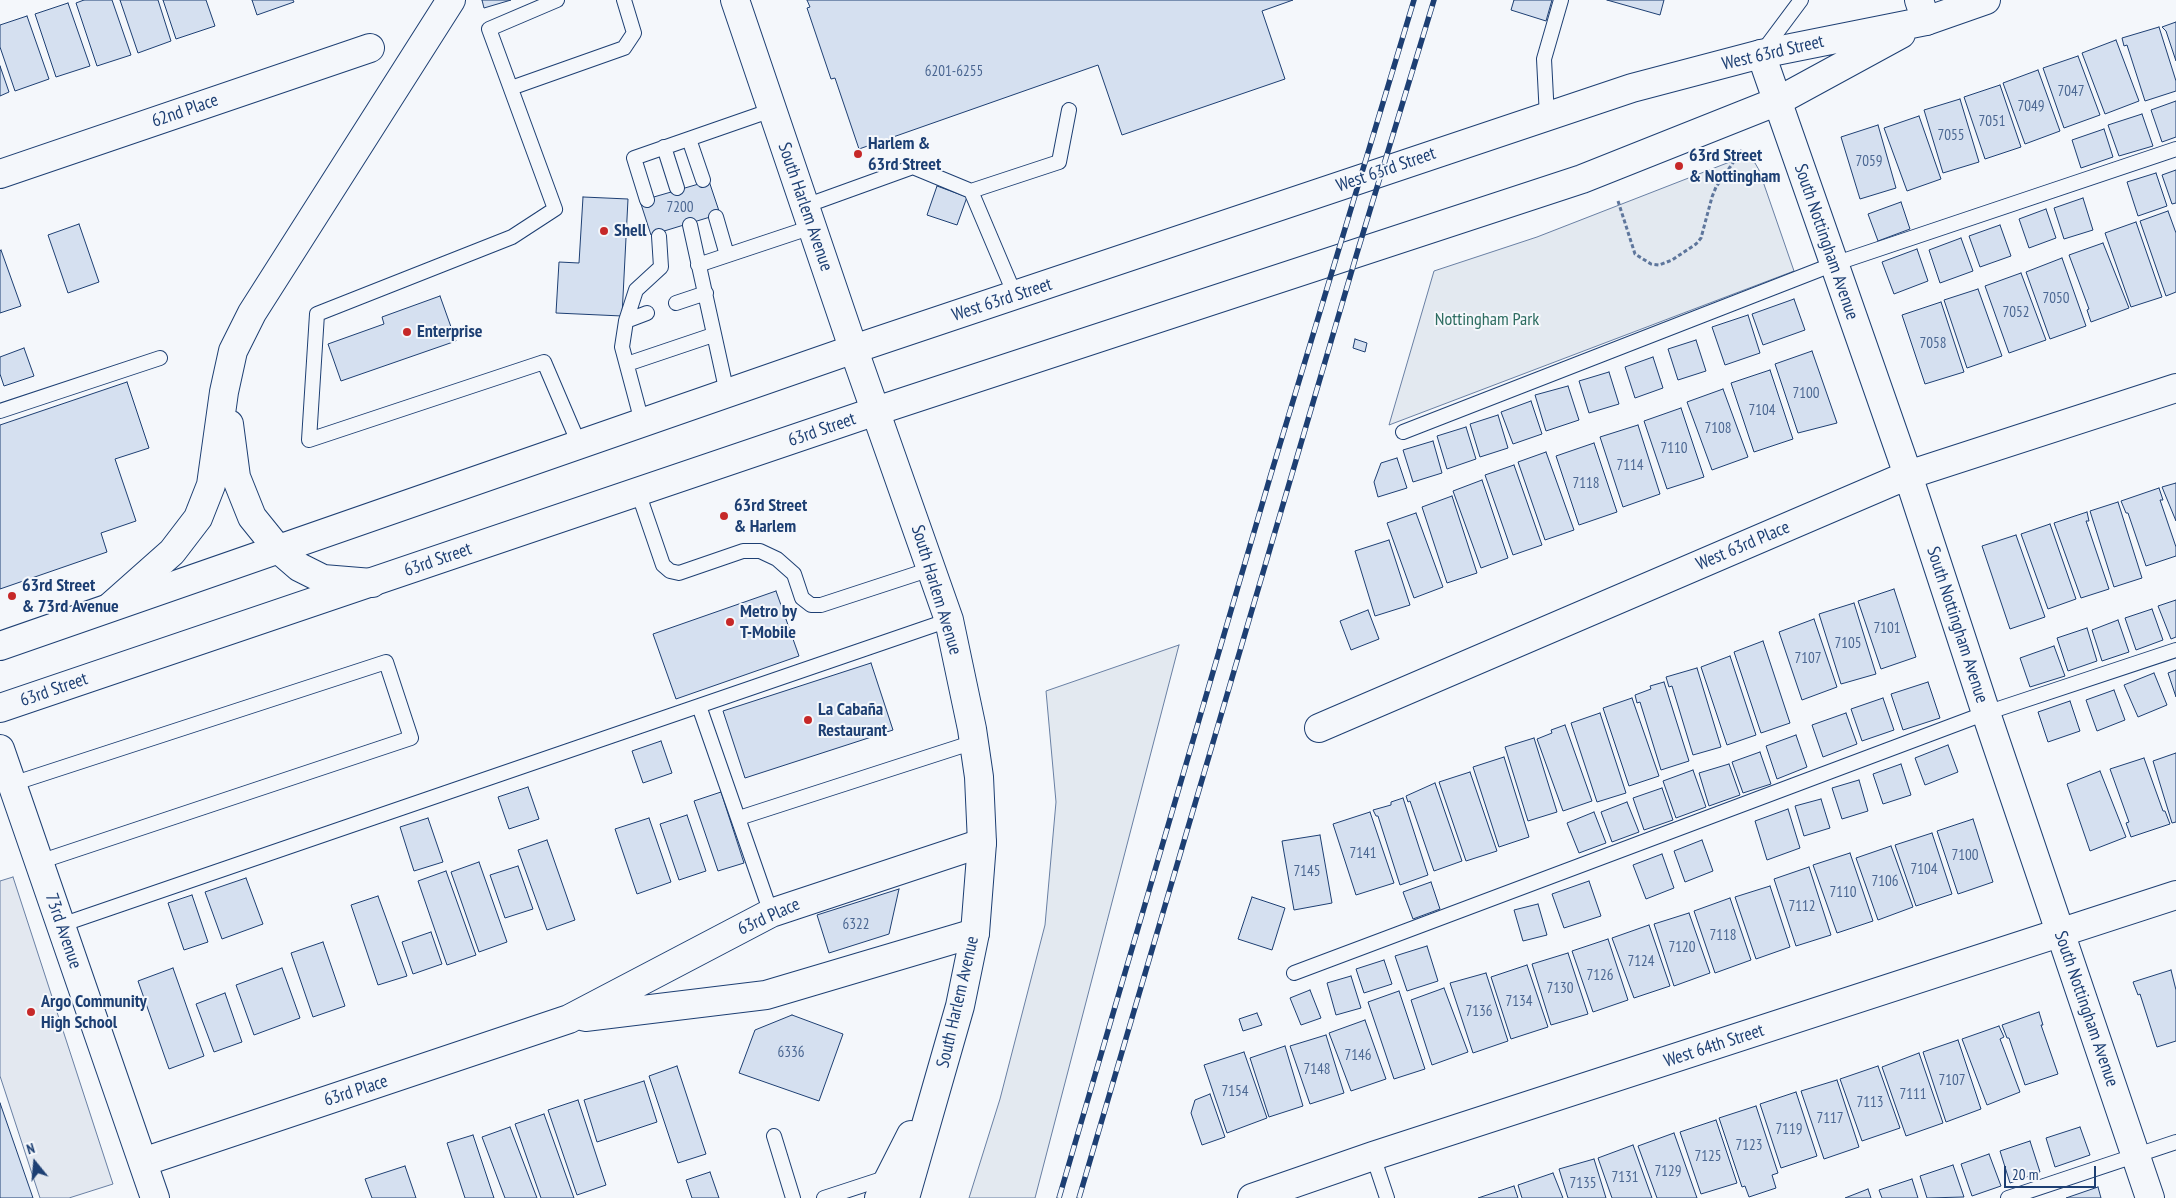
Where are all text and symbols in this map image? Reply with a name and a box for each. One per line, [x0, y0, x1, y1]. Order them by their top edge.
street label: West 63rd Street [1720, 31, 1826, 75]
house number: 6201-6255 [925, 63, 983, 81]
house number: 7047 [2058, 83, 2084, 101]
street label: 62nd Place [149, 90, 221, 132]
house number: 7049 [2018, 98, 2044, 116]
house number: 7051 [1979, 113, 2005, 131]
house number: 7055 [1938, 127, 1964, 145]
place label: Harlem & 63rd Street [868, 133, 941, 176]
street label: South Harlem Avenue [773, 140, 837, 274]
street label: West 63rd Street [1333, 143, 1439, 197]
place label: 63rd Street & Nottingham [1689, 145, 1780, 188]
marker: Harlem & 63rd Street [852, 148, 864, 160]
house number: 7059 [1856, 153, 1882, 171]
marker: 63rd Street & Nottingham [1673, 160, 1685, 172]
street label: South Nottingham Avenue [1789, 161, 1863, 323]
house number: 7200 [667, 199, 693, 217]
place label: Shell [614, 220, 646, 242]
marker: Shell [598, 225, 610, 237]
street label: West 63rd Street [949, 274, 1055, 326]
house number: 7050 [2043, 290, 2069, 308]
house number: 7052 [2003, 304, 2029, 322]
park label: Nottingham Park [1435, 309, 1539, 331]
place label: Enterprise [417, 321, 482, 343]
marker: Enterprise [401, 326, 413, 338]
house number: 7058 [1920, 335, 1946, 353]
house number: 7100 [1793, 385, 1819, 403]
house number: 7104 [1749, 402, 1775, 420]
street label: 63rd Street [785, 408, 859, 452]
house number: 7108 [1705, 420, 1731, 438]
house number: 7110 [1661, 440, 1687, 458]
house number: 7114 [1617, 457, 1643, 475]
house number: 7118 [1573, 475, 1599, 493]
place label: 63rd Street & Harlem [734, 495, 807, 538]
marker: 63rd Street & Harlem [718, 510, 730, 522]
street label: West 63rd Place [1693, 517, 1793, 575]
street label: South Harlem Avenue [906, 523, 966, 657]
street label: 63rd Street [401, 538, 475, 582]
street label: South Nottingham Avenue [1922, 544, 1992, 706]
place label: 63rd Street & 73rd Avenue [22, 575, 119, 618]
marker: 63rd Street & 73rd Avenue [6, 590, 18, 602]
place label: Metro by T-Mobile [740, 601, 797, 644]
marker: Metro by T-Mobile [724, 616, 736, 628]
house number: 7101 [1874, 620, 1900, 638]
house number: 7105 [1835, 635, 1861, 653]
house number: 7107 [1795, 650, 1821, 668]
street label: 63rd Street [17, 668, 91, 712]
place label: La Cabaña Restaurant [818, 699, 887, 742]
marker: La Cabaña Restaurant [802, 714, 814, 726]
house number: 7141 [1350, 845, 1376, 863]
house number: 7100 [1952, 847, 1978, 865]
house number: 7104 [1911, 861, 1937, 879]
house number: 7145 [1294, 863, 1320, 881]
house number: 7106 [1872, 873, 1898, 891]
house number: 7110 [1830, 884, 1856, 902]
street label: 73rd Avenue [40, 890, 86, 972]
street label: 63rd Place [735, 894, 803, 940]
house number: 7112 [1789, 898, 1815, 916]
house number: 6322 [843, 916, 869, 934]
house number: 7118 [1710, 927, 1736, 945]
street label: South Nottingham Avenue [2049, 928, 2123, 1090]
street label: South Harlem Avenue [932, 934, 984, 1070]
house number: 7120 [1669, 939, 1695, 957]
house number: 7124 [1628, 953, 1654, 971]
house number: 7126 [1587, 967, 1613, 985]
house number: 7130 [1547, 980, 1573, 998]
place label: Argo Community High School [41, 991, 147, 1034]
house number: 7134 [1506, 993, 1532, 1011]
house number: 7136 [1466, 1003, 1492, 1021]
marker: Argo Community High School [25, 1006, 37, 1018]
street label: West 64th Street [1661, 1020, 1767, 1072]
house number: 6336 [778, 1044, 804, 1062]
house number: 7146 [1345, 1047, 1371, 1065]
house number: 7148 [1304, 1061, 1330, 1079]
street label: 63rd Place [321, 1071, 391, 1111]
house number: 7107 [1939, 1072, 1965, 1090]
house number: 7154 [1222, 1083, 1248, 1101]
house number: 7111 [1900, 1086, 1926, 1104]
house number: 7113 [1857, 1094, 1883, 1112]
house number: 7117 [1817, 1110, 1843, 1128]
house number: 7119 [1776, 1121, 1802, 1139]
house number: 7123 [1736, 1137, 1762, 1155]
north arrow [10, 1138, 60, 1188]
text: N [24, 1139, 37, 1158]
house number: 7125 [1695, 1148, 1721, 1166]
scale bar [2006, 1156, 2098, 1188]
house number: 7129 [1655, 1163, 1681, 1181]
text: 20 m [2012, 1165, 2038, 1184]
house number: 7131 [1612, 1169, 1638, 1187]
house number: 7135 [1570, 1175, 1596, 1193]

